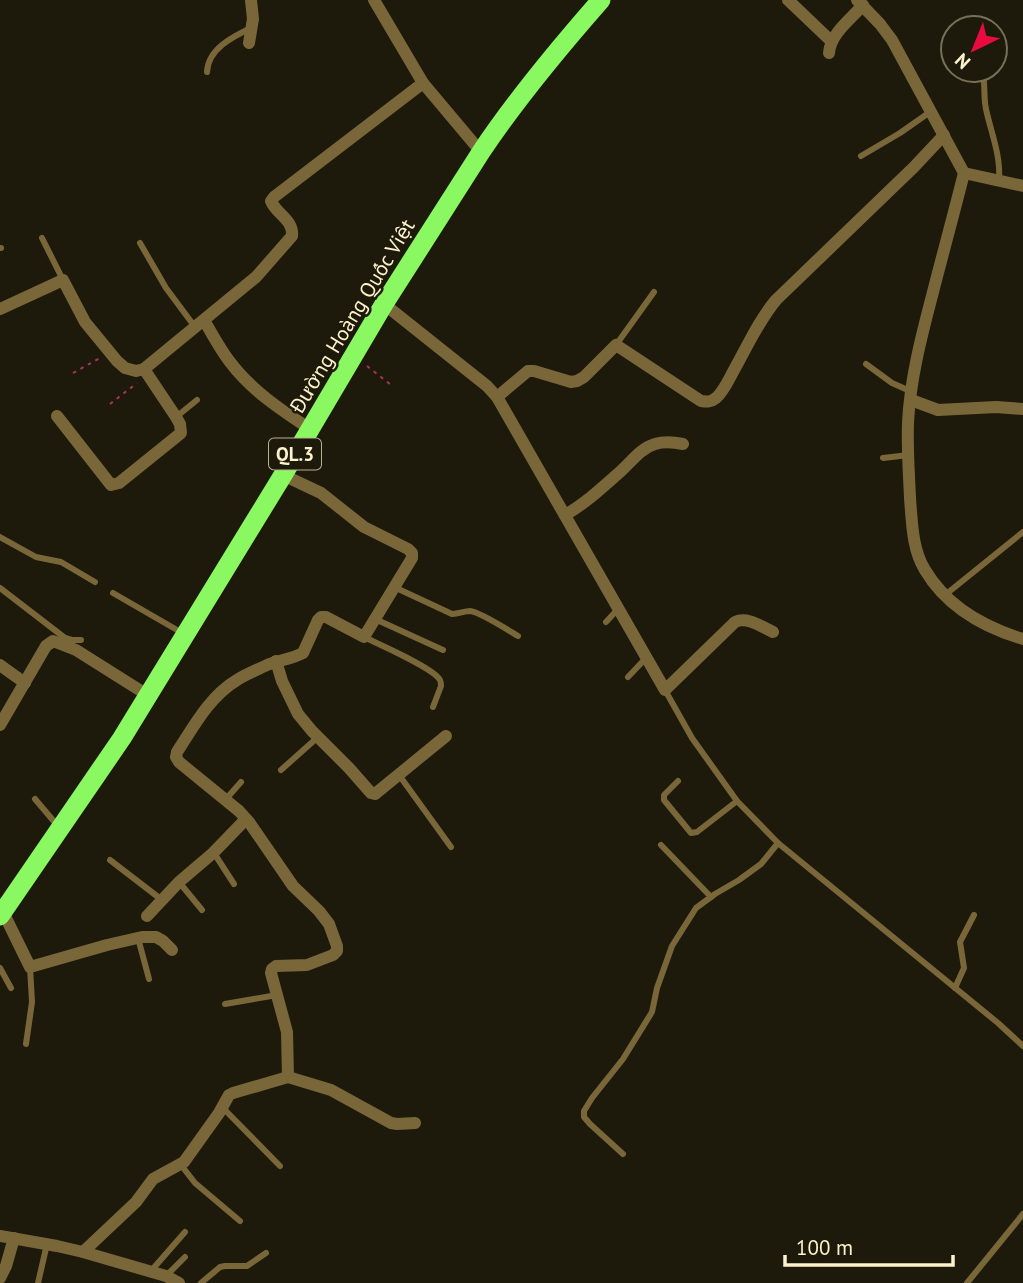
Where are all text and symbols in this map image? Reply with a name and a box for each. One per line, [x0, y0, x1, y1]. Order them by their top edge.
north arrow [939, 14, 1009, 84]
text: N [950, 48, 975, 74]
street label: Đường Hoàng Quốc Việt [283, 214, 421, 419]
road number: QL.3 [269, 438, 321, 470]
scale bar [785, 1224, 953, 1268]
text: 100 m [796, 1234, 853, 1261]

